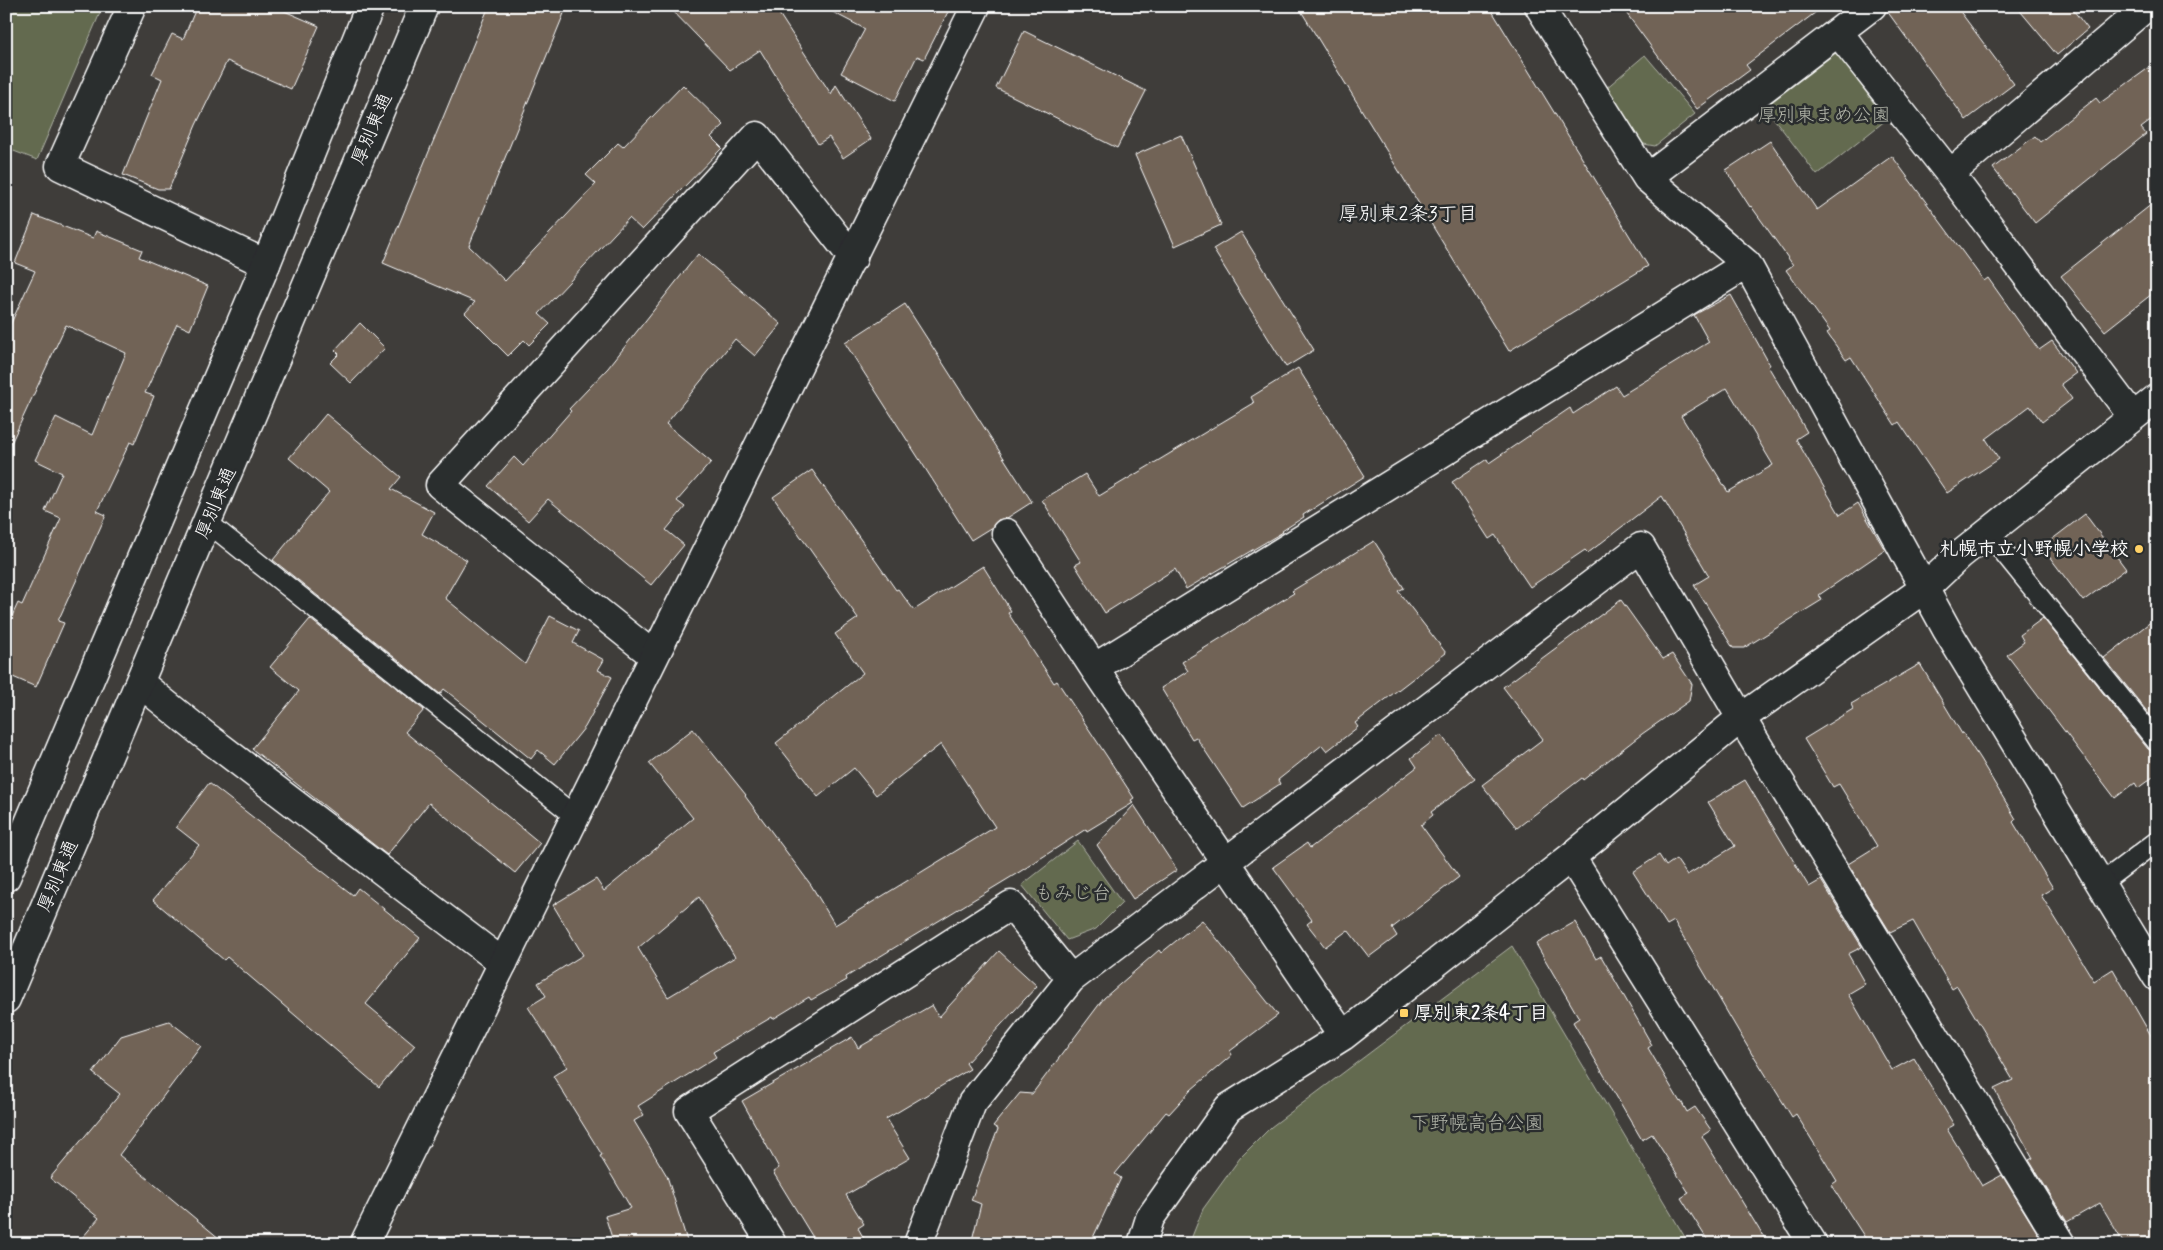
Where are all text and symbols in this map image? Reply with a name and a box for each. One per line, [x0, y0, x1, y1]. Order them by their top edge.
street label: 厚別東通 [346, 89, 398, 169]
park label: 厚別東まめ公園 [1757, 103, 1891, 128]
district label: 厚別東2条3丁目 [1339, 201, 1477, 228]
street label: 厚別東通 [190, 463, 242, 543]
place label: 札幌市立小野幌小学校 [1939, 537, 2129, 562]
marker: 札幌市立小野幌小学校 [2133, 543, 2145, 555]
street label: 厚別東通 [32, 836, 84, 916]
park label: もみじ台 [1035, 881, 1111, 906]
place label: 厚別東2条4丁目 [1414, 1001, 1548, 1026]
marker: 厚別東2条4丁目 [1398, 1007, 1410, 1019]
park label: 下野幌高台公園 [1410, 1111, 1544, 1136]

